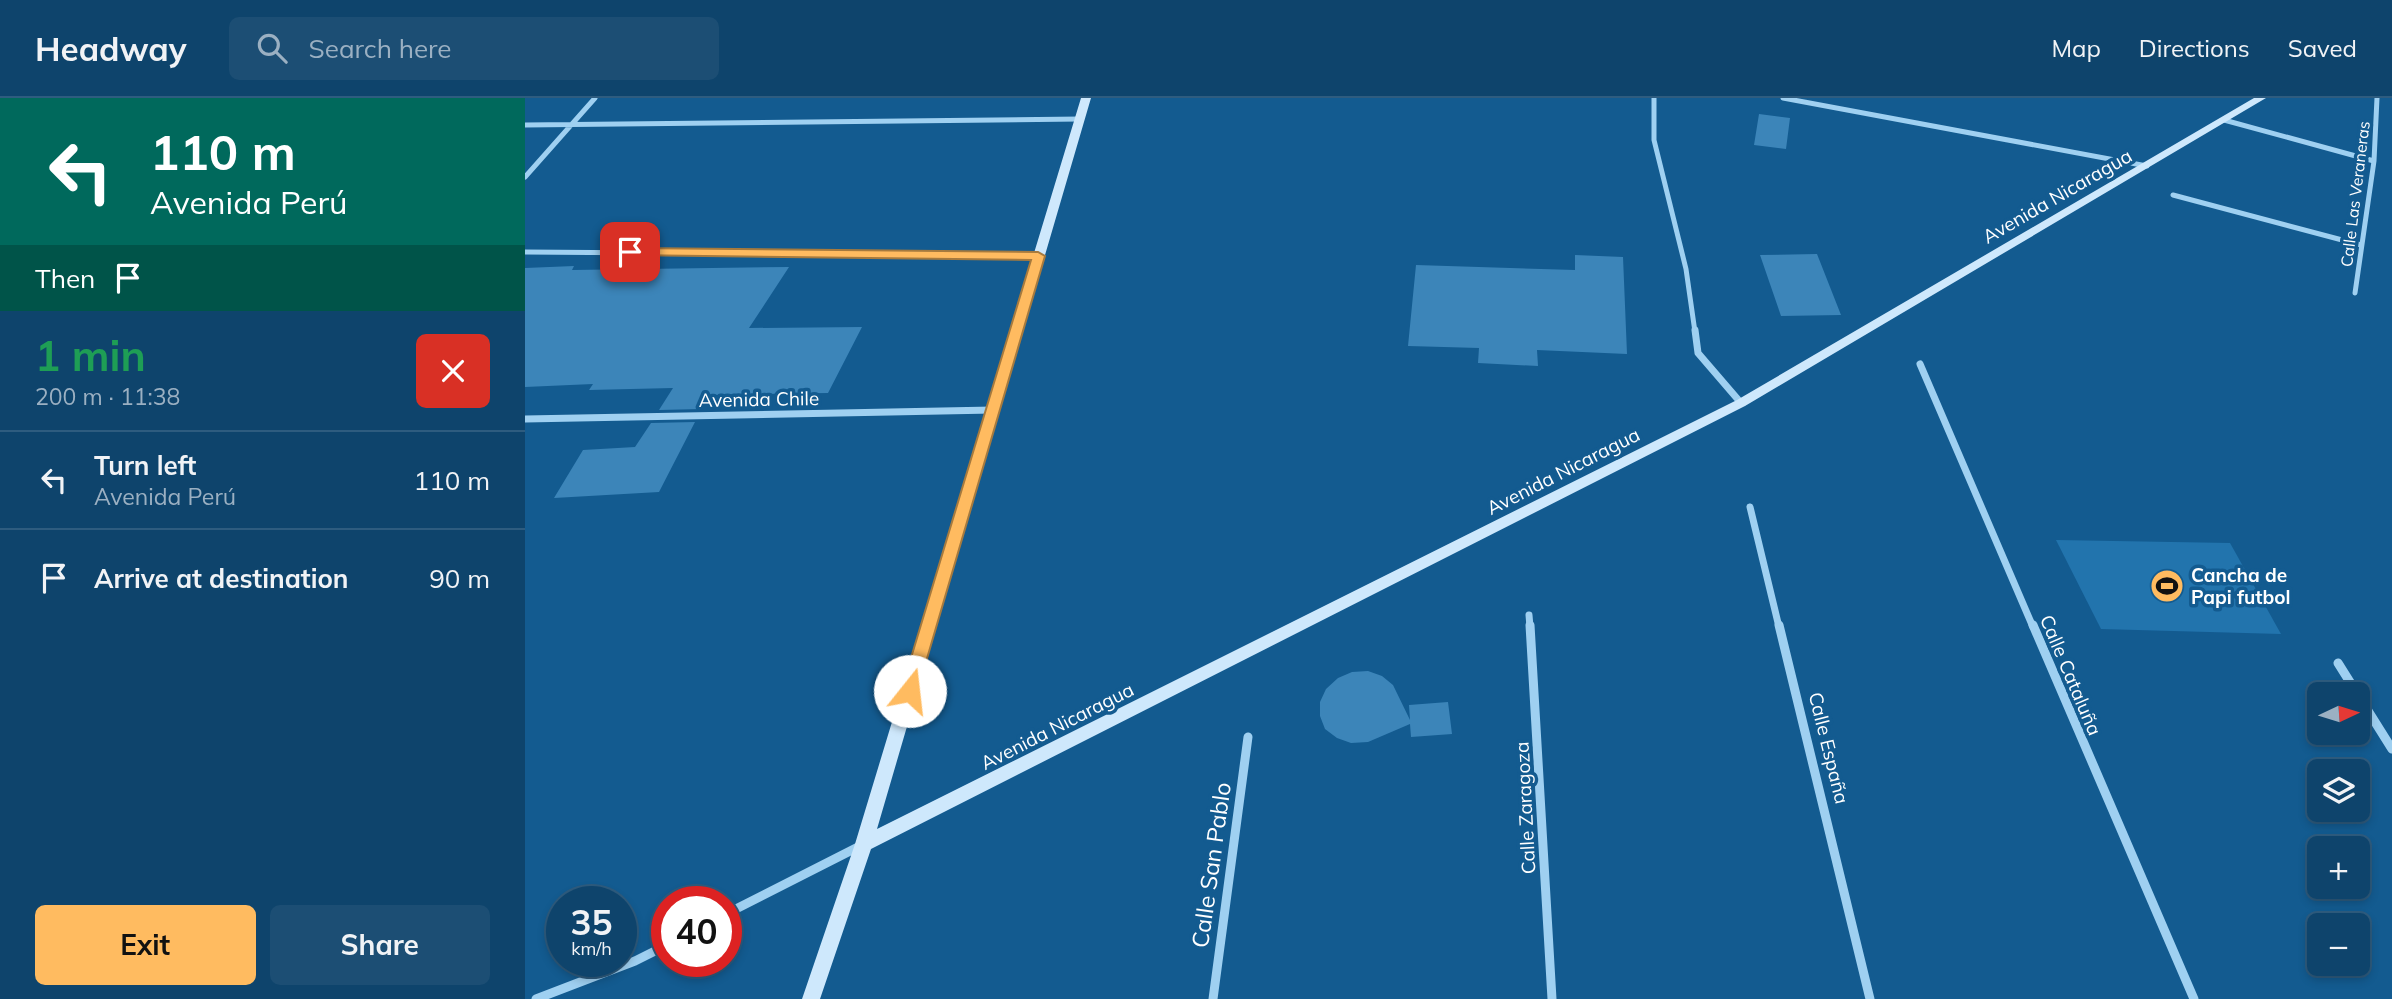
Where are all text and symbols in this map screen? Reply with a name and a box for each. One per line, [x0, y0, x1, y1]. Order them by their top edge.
search box [229, 17, 719, 80]
text: Headway [35, 28, 187, 69]
icon: search [253, 29, 291, 67]
text: Search here [309, 32, 451, 65]
text: Map [2051, 33, 2101, 63]
text: Directions [2139, 33, 2250, 63]
text: Saved [2288, 33, 2357, 63]
street label: Calle Las Veraneras [2336, 120, 2374, 268]
text: 110 m [150, 121, 296, 182]
icon: left [35, 126, 126, 217]
street label: Avenida Nicaragua [1978, 143, 2136, 249]
text: Avenida Perú [150, 182, 348, 222]
pin [600, 222, 660, 282]
icon: arrive [611, 233, 649, 271]
icon: arrive [109, 259, 147, 297]
text: Then [35, 262, 95, 295]
text: 1 min [35, 329, 146, 382]
button: close [416, 334, 490, 408]
text: 200 m · 11:38 [35, 382, 180, 411]
street label: Avenida Chile [698, 386, 820, 412]
street label: Avenida Nicaragua [1482, 422, 1644, 520]
text: Turn left [94, 449, 196, 482]
icon: left [35, 461, 73, 499]
text: 110 m [414, 464, 490, 497]
text: Avenida Perú [94, 482, 236, 511]
icon: arrive [35, 559, 73, 597]
text: Arrive at destination [94, 562, 349, 595]
text: 90 m [429, 562, 490, 595]
place label: Cancha de Papi futbol [2191, 563, 2290, 609]
sports icon: Cancha de Papi futbol [2148, 567, 2186, 605]
street label: Calle Cataluña [2035, 611, 2107, 739]
position arrow [873, 654, 947, 728]
street label: Avenida Nicaragua [976, 677, 1138, 775]
north arrow [2307, 682, 2369, 746]
map controls [2307, 682, 2370, 976]
street label: Calle España [1804, 690, 1854, 806]
street label: Calle Zaragoza [1510, 741, 1540, 875]
button: layers [2307, 759, 2370, 822]
street label: Calle San Pablo [1185, 780, 1237, 950]
button: + [2307, 836, 2370, 899]
speed limit sign: 40 [651, 886, 742, 977]
text: 35 [570, 900, 613, 944]
button: Exit [35, 905, 256, 985]
button: Share [270, 905, 490, 985]
button: − [2307, 913, 2370, 976]
text: km/h [571, 937, 612, 960]

